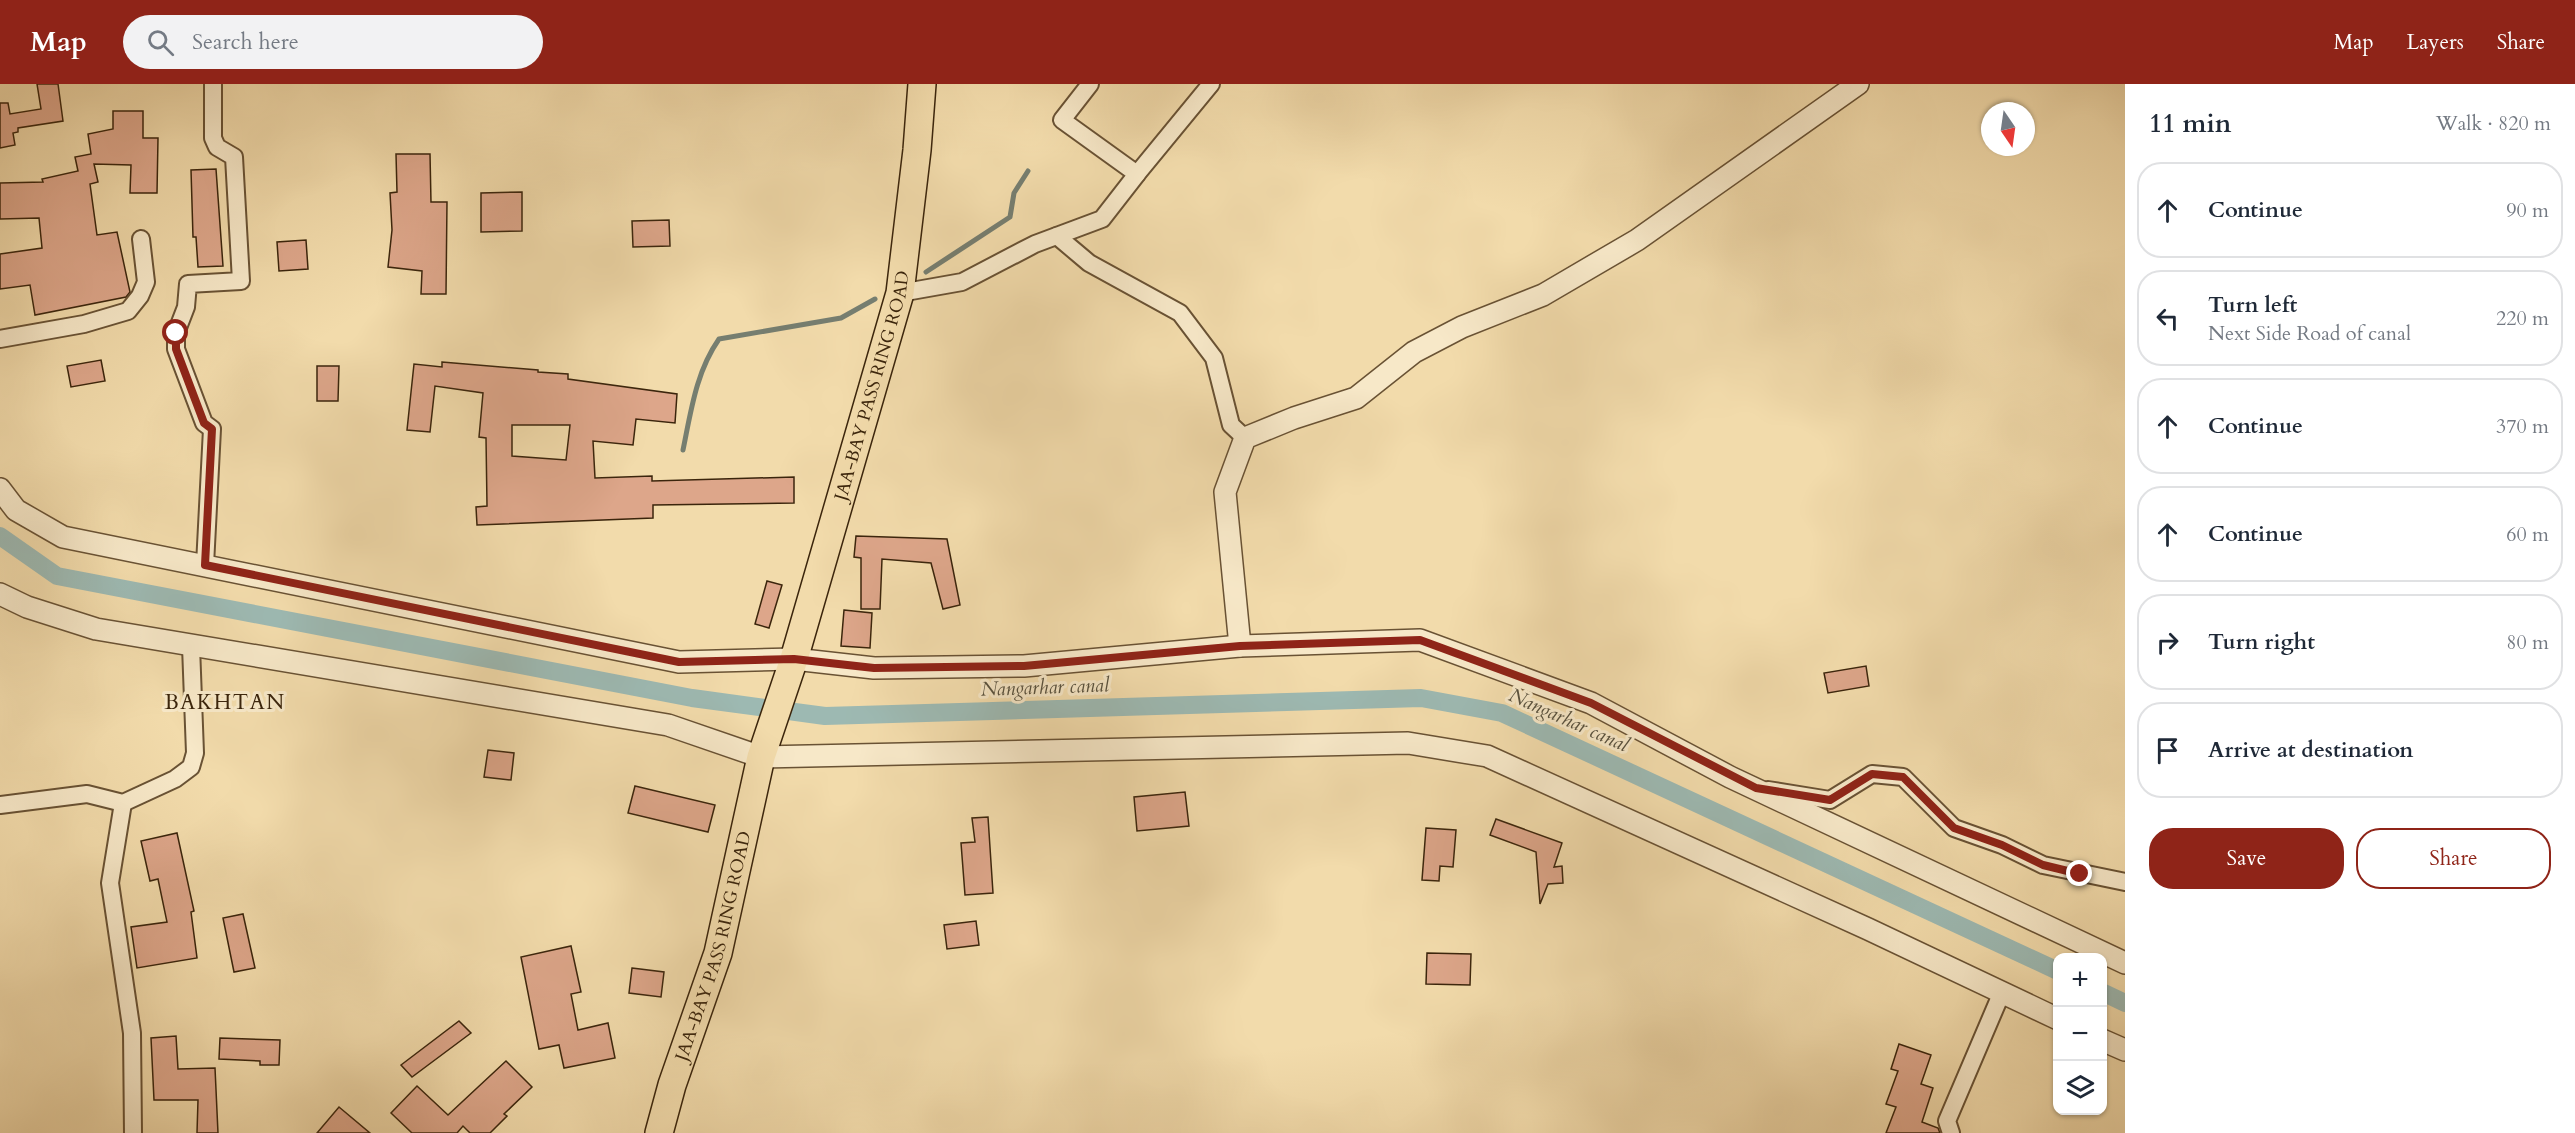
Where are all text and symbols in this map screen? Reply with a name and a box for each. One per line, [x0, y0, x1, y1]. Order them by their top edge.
search box [123, 15, 543, 69]
text: Map [30, 23, 87, 61]
icon: search [144, 26, 177, 59]
text: Search here [192, 27, 299, 57]
text: Map [2334, 28, 2374, 57]
text: Layers [2407, 28, 2464, 57]
text: Share [2497, 28, 2545, 57]
north arrow [1981, 102, 2035, 156]
text: 11 min [2149, 106, 2232, 141]
text: Walk · 820 m [2436, 110, 2551, 137]
icon: ahead [2151, 194, 2184, 227]
text: Continue [2208, 195, 2303, 225]
text: 90 m [2506, 197, 2549, 224]
street label: JAA-BAY PASS RING ROAD [827, 269, 915, 506]
text: Turn left [2208, 290, 2297, 320]
icon: left [2151, 302, 2184, 335]
text: 220 m [2496, 305, 2549, 332]
route start [162, 319, 188, 345]
text: Next Side Road of canal [2208, 320, 2411, 347]
icon: ahead [2151, 410, 2184, 443]
text: Continue [2208, 411, 2303, 441]
text: 370 m [2496, 413, 2549, 440]
icon: ahead [2151, 518, 2184, 551]
text: Continue [2208, 519, 2303, 549]
text: 60 m [2506, 521, 2549, 548]
icon: right [2151, 626, 2184, 659]
text: Turn right [2208, 627, 2315, 657]
text: 80 m [2506, 629, 2549, 656]
water label: Nangarhar canal [980, 671, 1110, 703]
water label: Nangarhar canal [1505, 682, 1634, 759]
district label: BAKHTAN [164, 688, 286, 717]
icon: arrive [2151, 734, 2184, 767]
text: Arrive at destination [2208, 735, 2413, 765]
button: Save [2149, 828, 2344, 889]
button: Share [2356, 828, 2551, 889]
street label: JAA-BAY PASS RING ROAD [668, 829, 757, 1067]
route end [2066, 860, 2092, 886]
map controls [2053, 953, 2107, 1115]
button: + [2053, 953, 2107, 1007]
button: − [2053, 1007, 2107, 1061]
button: layers [2053, 1061, 2107, 1115]

